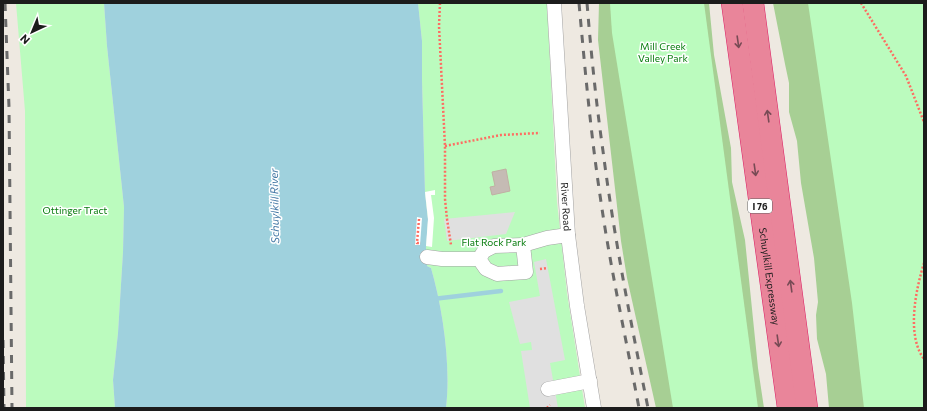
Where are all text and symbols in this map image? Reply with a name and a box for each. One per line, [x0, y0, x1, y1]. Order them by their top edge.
north arrow [12, 12, 52, 52]
text: N [17, 32, 32, 47]
one-way arrow [734, 35, 742, 48]
park label: Mill Creek Valley Park [638, 40, 688, 64]
one-way arrow [764, 110, 772, 123]
one-way arrow [751, 164, 759, 177]
water label: Schuylkill River [267, 168, 281, 244]
street label: River Road [559, 182, 574, 232]
road number: I 76 [748, 199, 772, 213]
park label: Ottinger Tract [43, 204, 107, 216]
street label: Schuylkill Expressway [757, 227, 782, 326]
park label: Flat Rock Park [461, 236, 527, 248]
one-way arrow [787, 280, 795, 293]
one-way arrow [774, 334, 782, 347]

